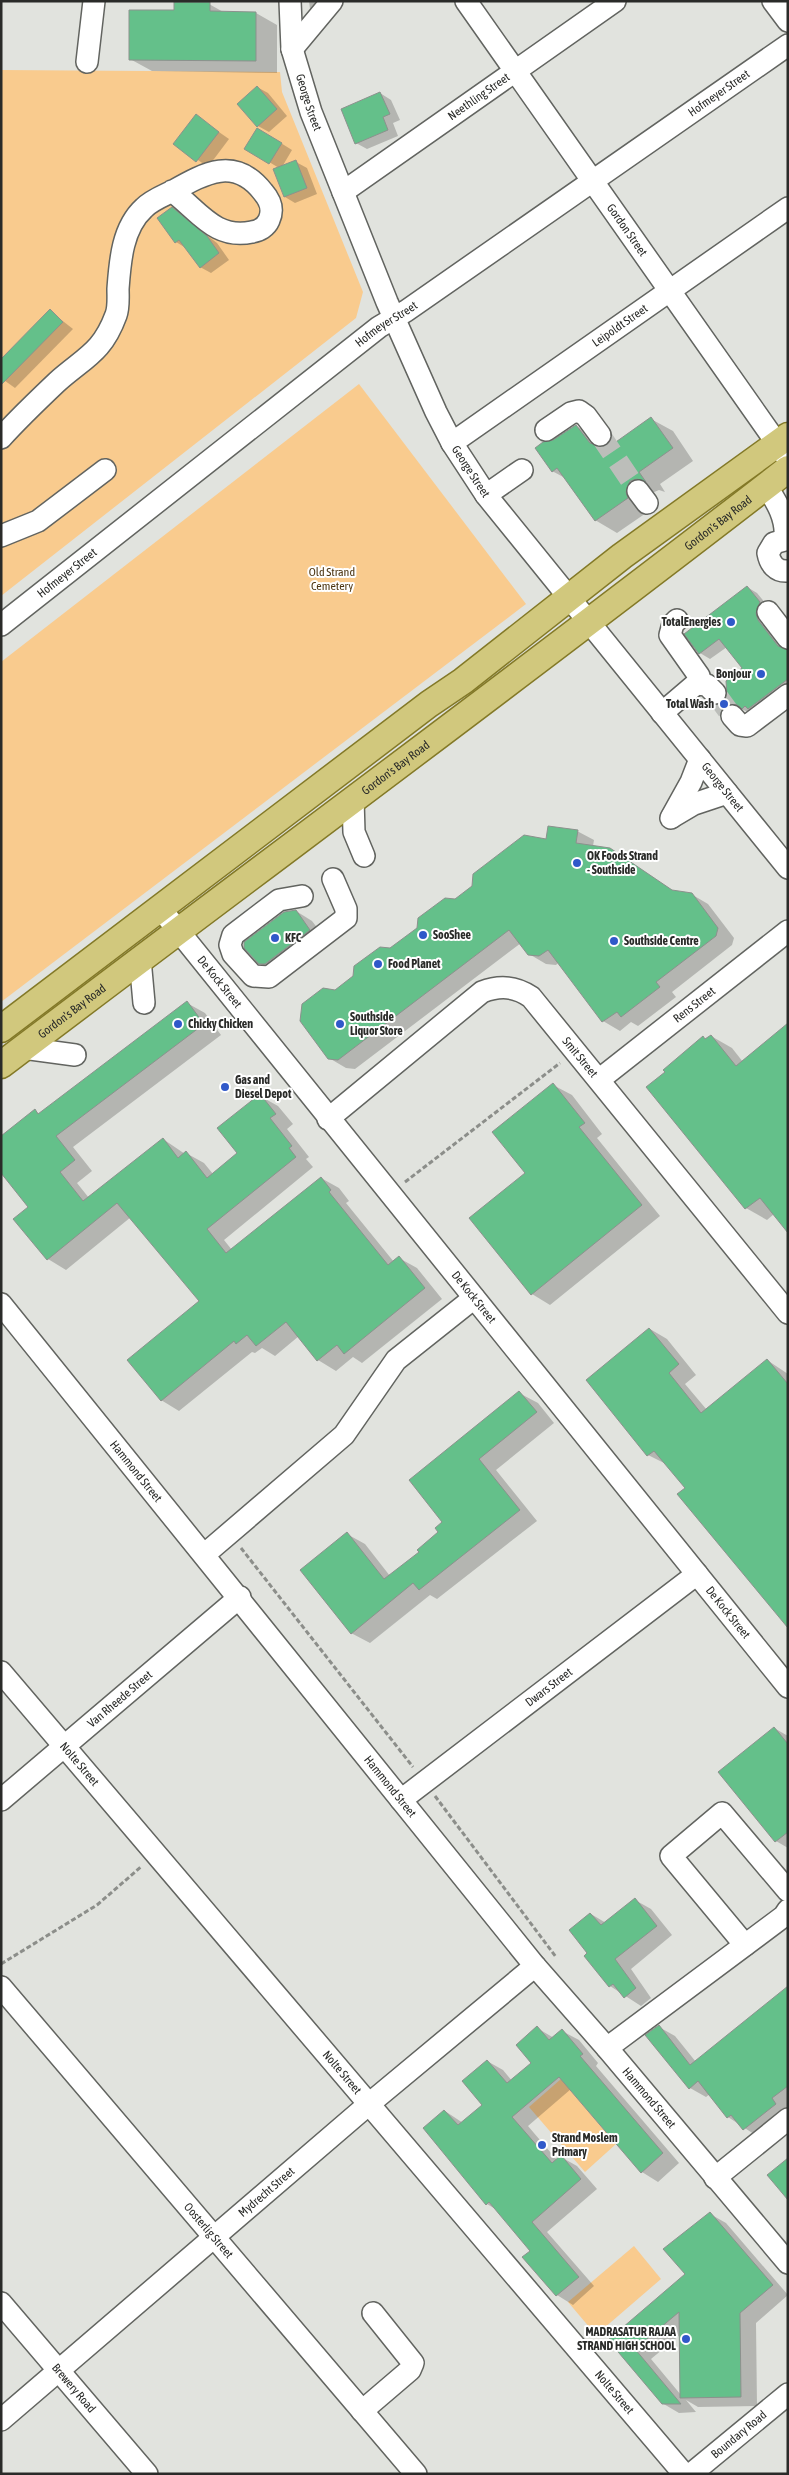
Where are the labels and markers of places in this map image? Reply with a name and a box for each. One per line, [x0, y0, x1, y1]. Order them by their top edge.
place label: TotalEnergies [661, 615, 722, 629]
marker: TotalEnergies [725, 616, 737, 628]
place label: Bonjour [716, 667, 751, 681]
marker: Bonjour [755, 668, 767, 680]
place label: Total Wash [666, 697, 714, 711]
marker: Total Wash [718, 698, 730, 710]
place label: OK Foods Strand - Southside [587, 849, 658, 877]
marker: OK Foods Strand - Southside [571, 857, 583, 869]
place label: SooShee [433, 928, 472, 942]
marker: SooShee [417, 929, 429, 941]
place label: KFC [285, 931, 302, 945]
marker: KFC [269, 932, 281, 944]
place label: Southside Centre [624, 934, 699, 948]
marker: Southside Centre [608, 935, 620, 947]
place label: Food Planet [388, 957, 441, 971]
marker: Food Planet [372, 958, 384, 970]
place label: Southside Liquor Store [350, 1010, 403, 1038]
place label: Chicky Chicken [188, 1017, 253, 1031]
marker: Chicky Chicken [172, 1018, 184, 1030]
marker: Southside Liquor Store [334, 1018, 346, 1030]
place label: Gas and Diesel Depot [235, 1073, 292, 1101]
marker: Gas and Diesel Depot [219, 1081, 231, 1093]
place label: Strand Moslem Primary [552, 2131, 618, 2159]
marker: Strand Moslem Primary [536, 2139, 548, 2151]
place label: MADRASATUR RAJAA STRAND HIGH SCHOOL [577, 2325, 676, 2353]
marker: MADRASATUR RAJAA STRAND HIGH SCHOOL [680, 2333, 692, 2345]

